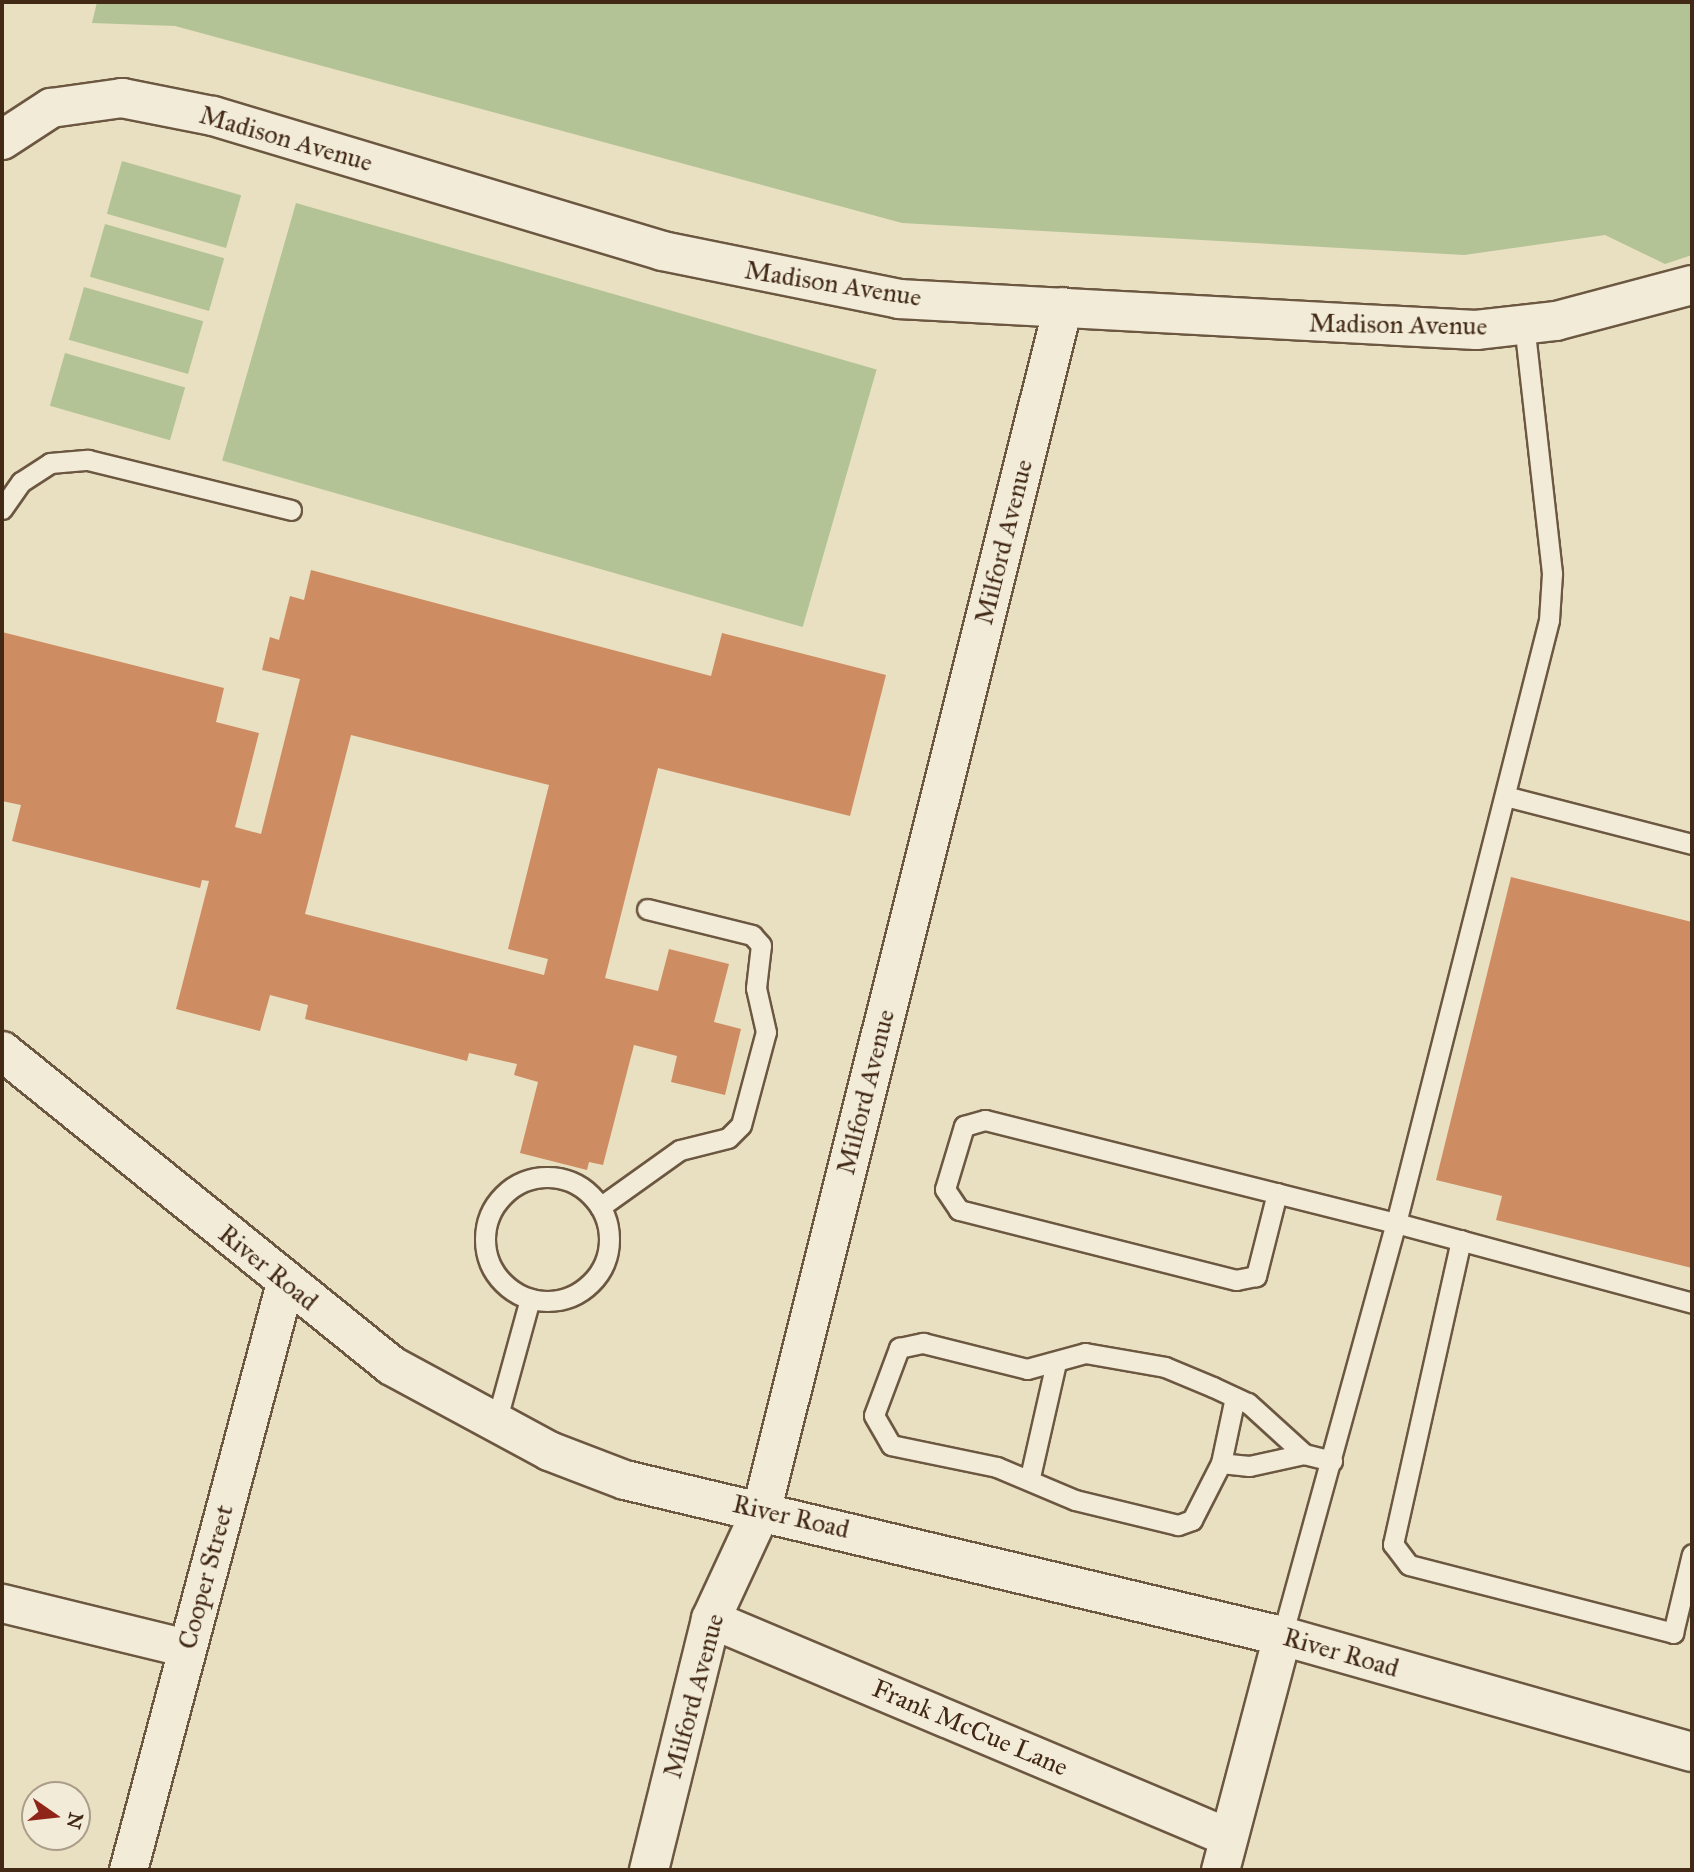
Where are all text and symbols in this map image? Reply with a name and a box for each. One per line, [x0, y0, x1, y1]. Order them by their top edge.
street label: Madison Avenue [196, 99, 376, 179]
street label: Madison Avenue [742, 255, 924, 313]
street label: Madison Avenue [1308, 308, 1488, 342]
street label: Milford Avenue [968, 456, 1040, 628]
street label: Milford Avenue [830, 1006, 902, 1178]
street label: River Road [212, 1218, 324, 1318]
street label: River Road [730, 1488, 852, 1546]
street label: Cooper Street [172, 1501, 240, 1653]
street label: Milford Avenue [657, 1610, 731, 1782]
street label: River Road [1280, 1622, 1402, 1684]
street label: Frank McCue Lane [867, 1673, 1073, 1783]
north arrow [21, 1781, 91, 1851]
text: N [62, 1810, 88, 1831]

